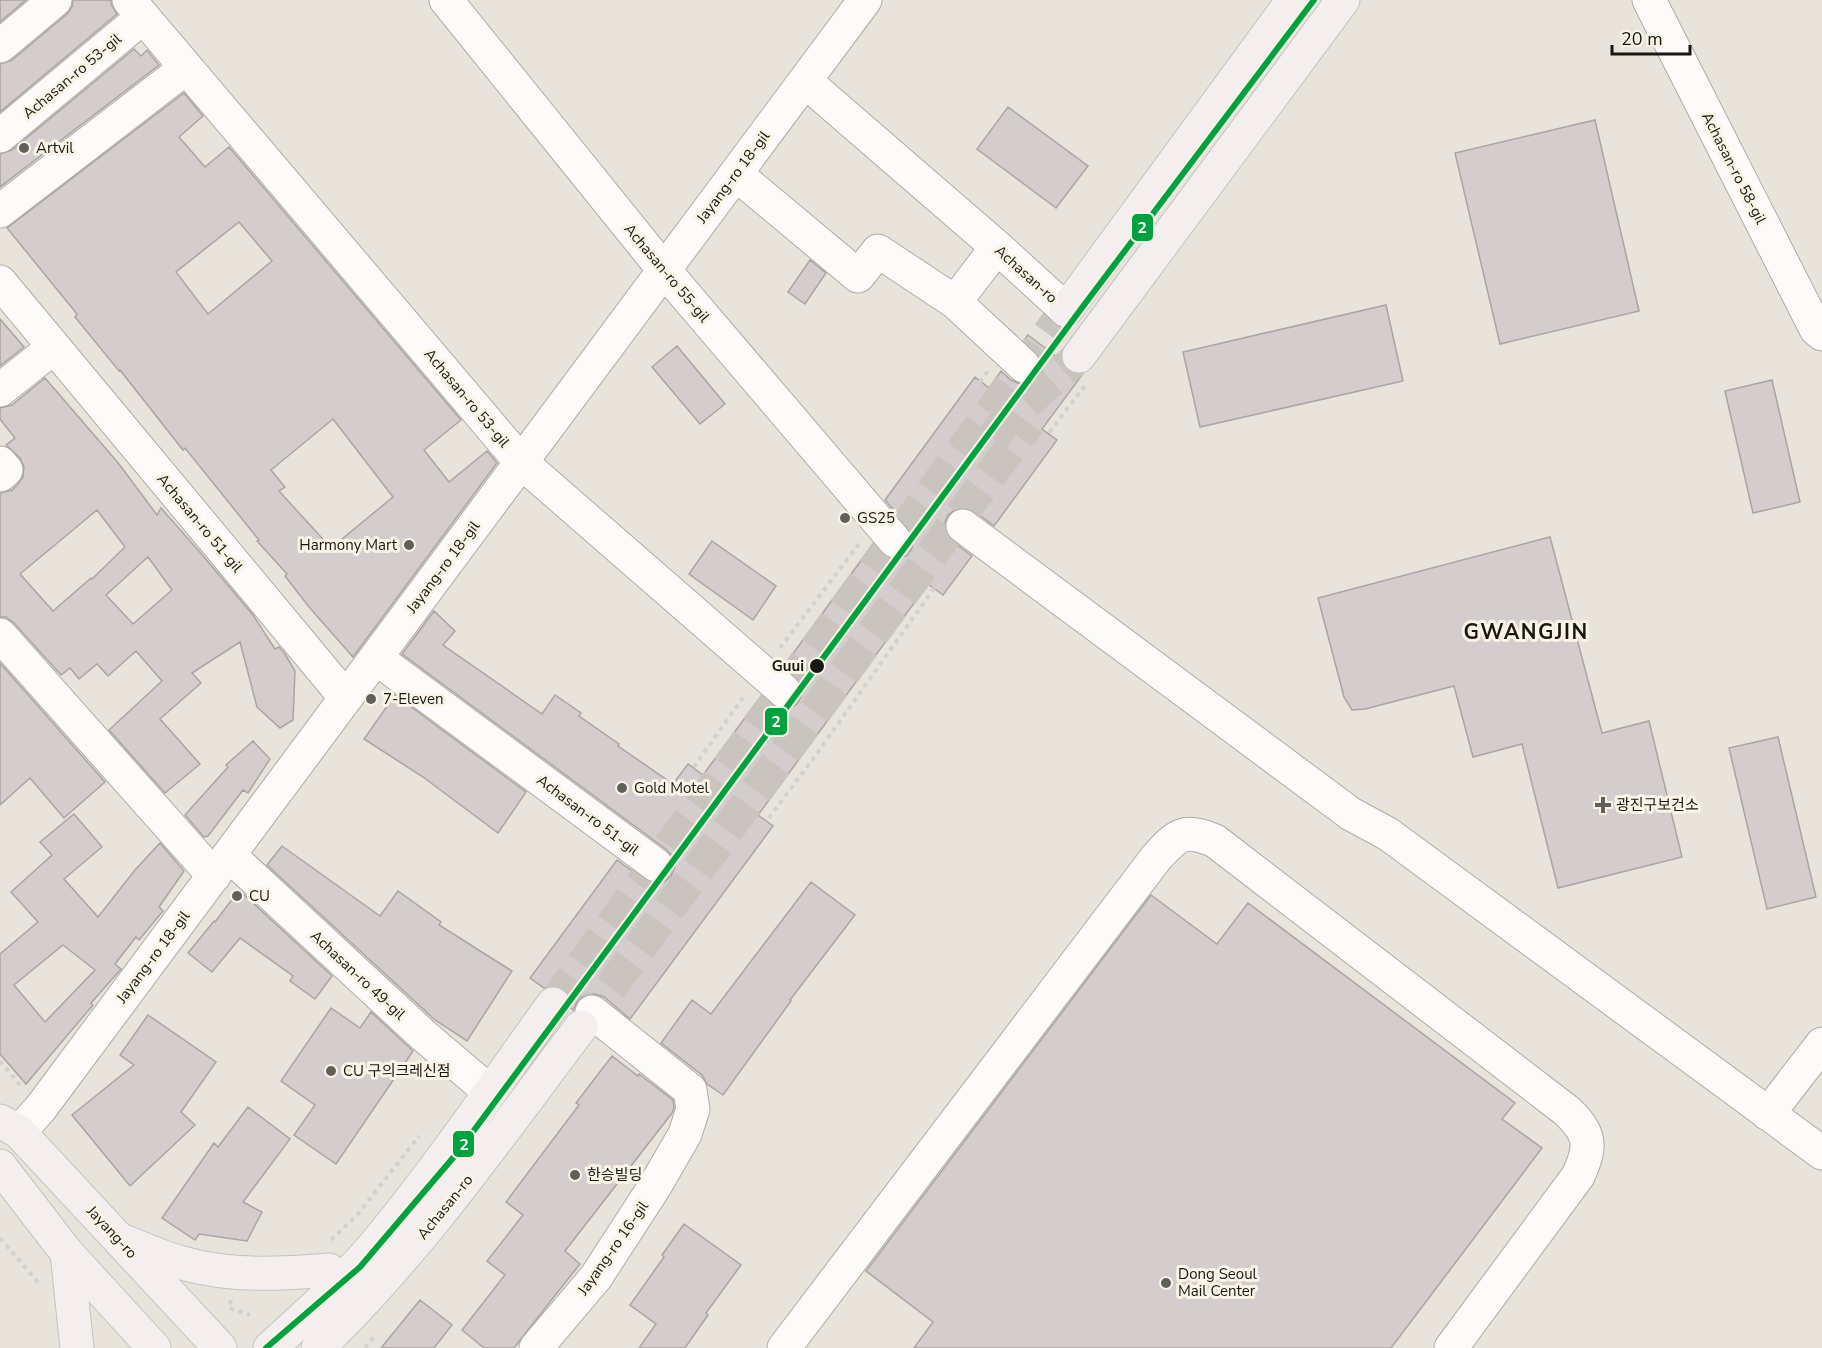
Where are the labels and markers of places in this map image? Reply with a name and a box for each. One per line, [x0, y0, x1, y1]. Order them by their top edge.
place label: Artvil [36, 138, 74, 158]
marker: Artvil [17, 141, 31, 155]
place label: GS25 [857, 508, 895, 528]
marker: GS25 [838, 511, 852, 525]
place label: Harmony Mart [299, 535, 398, 555]
marker: Harmony Mart [402, 538, 416, 552]
place label: Guui [772, 656, 804, 676]
marker: Guui [808, 657, 826, 675]
place label: 7-Eleven [383, 689, 443, 709]
marker: 7-Eleven [364, 692, 378, 706]
place label: Gold Motel [634, 778, 709, 798]
marker: Gold Motel [615, 781, 629, 795]
place label: 광진구보건소 [1616, 795, 1699, 815]
marker: 광진구보건소 [1594, 796, 1612, 814]
place label: CU [249, 886, 270, 906]
marker: CU [230, 889, 244, 903]
place label: CU 구의크레신점 [343, 1061, 451, 1081]
marker: CU 구의크레신점 [324, 1064, 338, 1078]
place label: 한승빌딩 [587, 1165, 642, 1185]
marker: 한승빌딩 [568, 1168, 582, 1182]
place label: Dong Seoul Mail Center [1178, 1264, 1258, 1301]
marker: Dong Seoul Mail Center [1159, 1276, 1173, 1290]

